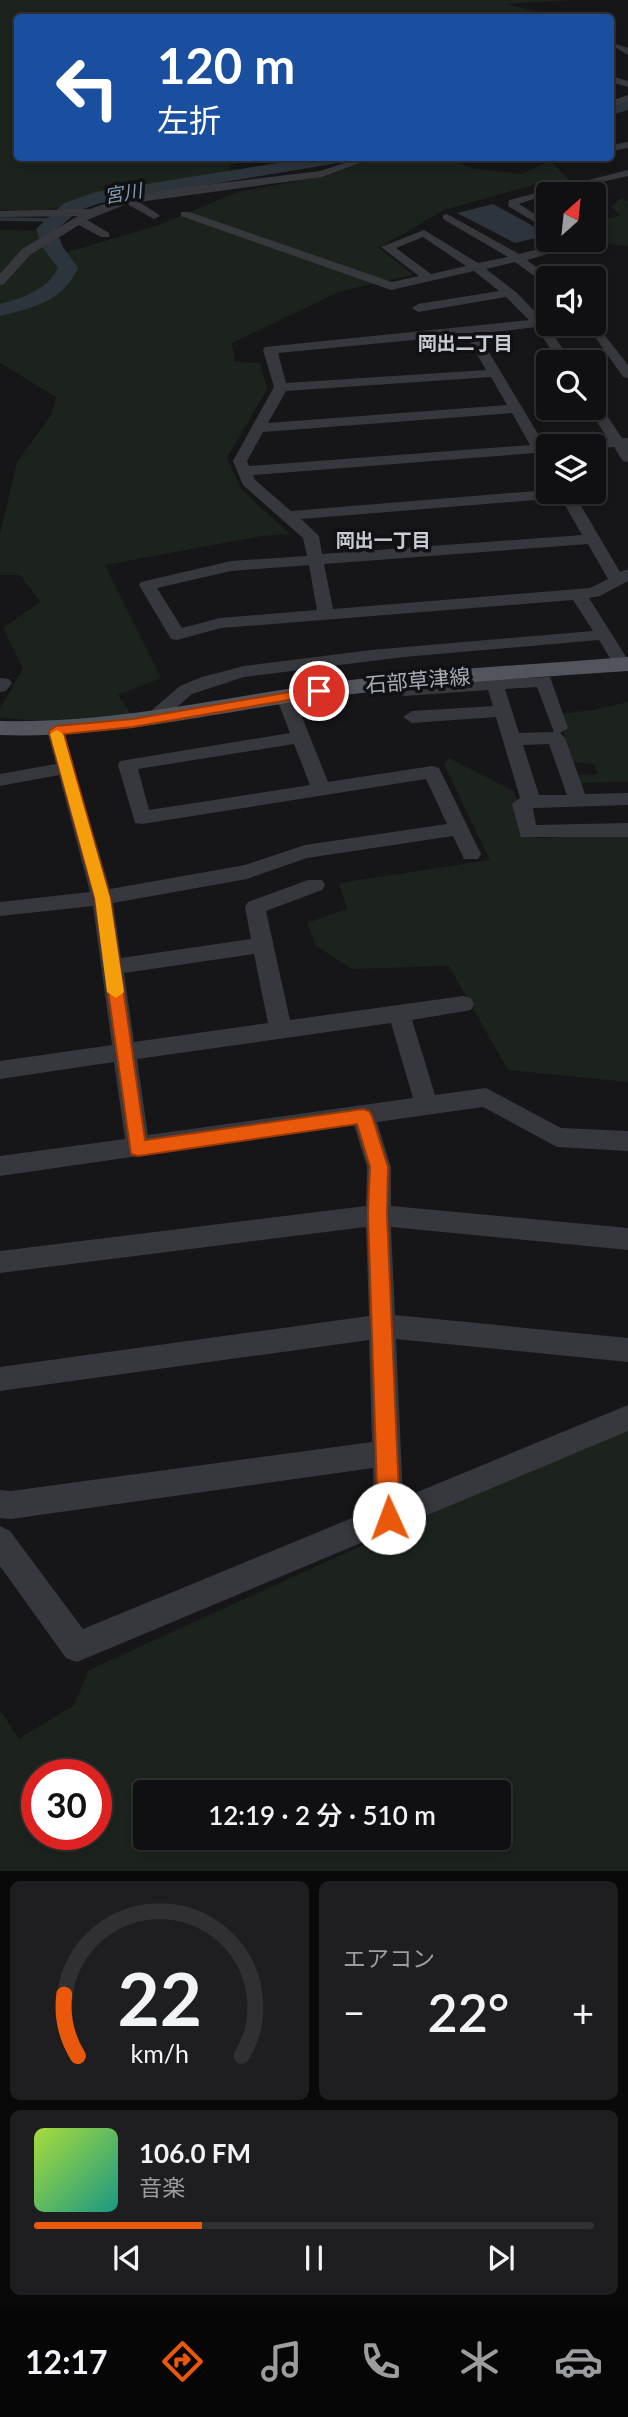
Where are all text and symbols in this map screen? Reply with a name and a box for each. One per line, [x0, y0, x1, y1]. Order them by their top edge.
text: 120 m [157, 36, 295, 94]
icon: left [42, 42, 133, 133]
text: 左折 [157, 100, 221, 139]
water label: 宮川 [102, 178, 146, 207]
north arrow [536, 182, 606, 252]
map controls [536, 182, 606, 504]
button: sound [536, 266, 606, 336]
district label: 岡出二丁目 [417, 331, 513, 354]
button: search [536, 350, 606, 420]
button: layers [536, 434, 606, 504]
district label: 岡出一丁目 [335, 528, 431, 551]
pin [289, 661, 349, 721]
street label: 石部草津線 [364, 662, 471, 697]
icon: arrive [300, 672, 338, 710]
position arrow [352, 1481, 426, 1555]
speed limit sign: 30 [21, 1759, 112, 1850]
text: 12:19 · 2 分 · 510 m [208, 1799, 436, 1831]
text: エアコン [343, 1944, 435, 1972]
text: 22 [117, 1955, 202, 2043]
text: 22° [428, 1981, 509, 2043]
text: − [343, 1989, 365, 2035]
text: + [572, 1989, 594, 2035]
text: km/h [130, 2038, 189, 2068]
text: 106.0 FM [139, 2137, 251, 2169]
text: 音楽 [139, 2173, 185, 2201]
icon: previous [108, 2239, 146, 2277]
icon: pause [295, 2239, 333, 2277]
icon: next [482, 2239, 520, 2277]
icon: directions [158, 2337, 207, 2386]
icon: music [257, 2337, 306, 2386]
icon: phone [356, 2337, 405, 2386]
icon: climate [455, 2337, 504, 2386]
icon: car [554, 2337, 603, 2386]
text: 12:17 [25, 2342, 108, 2381]

